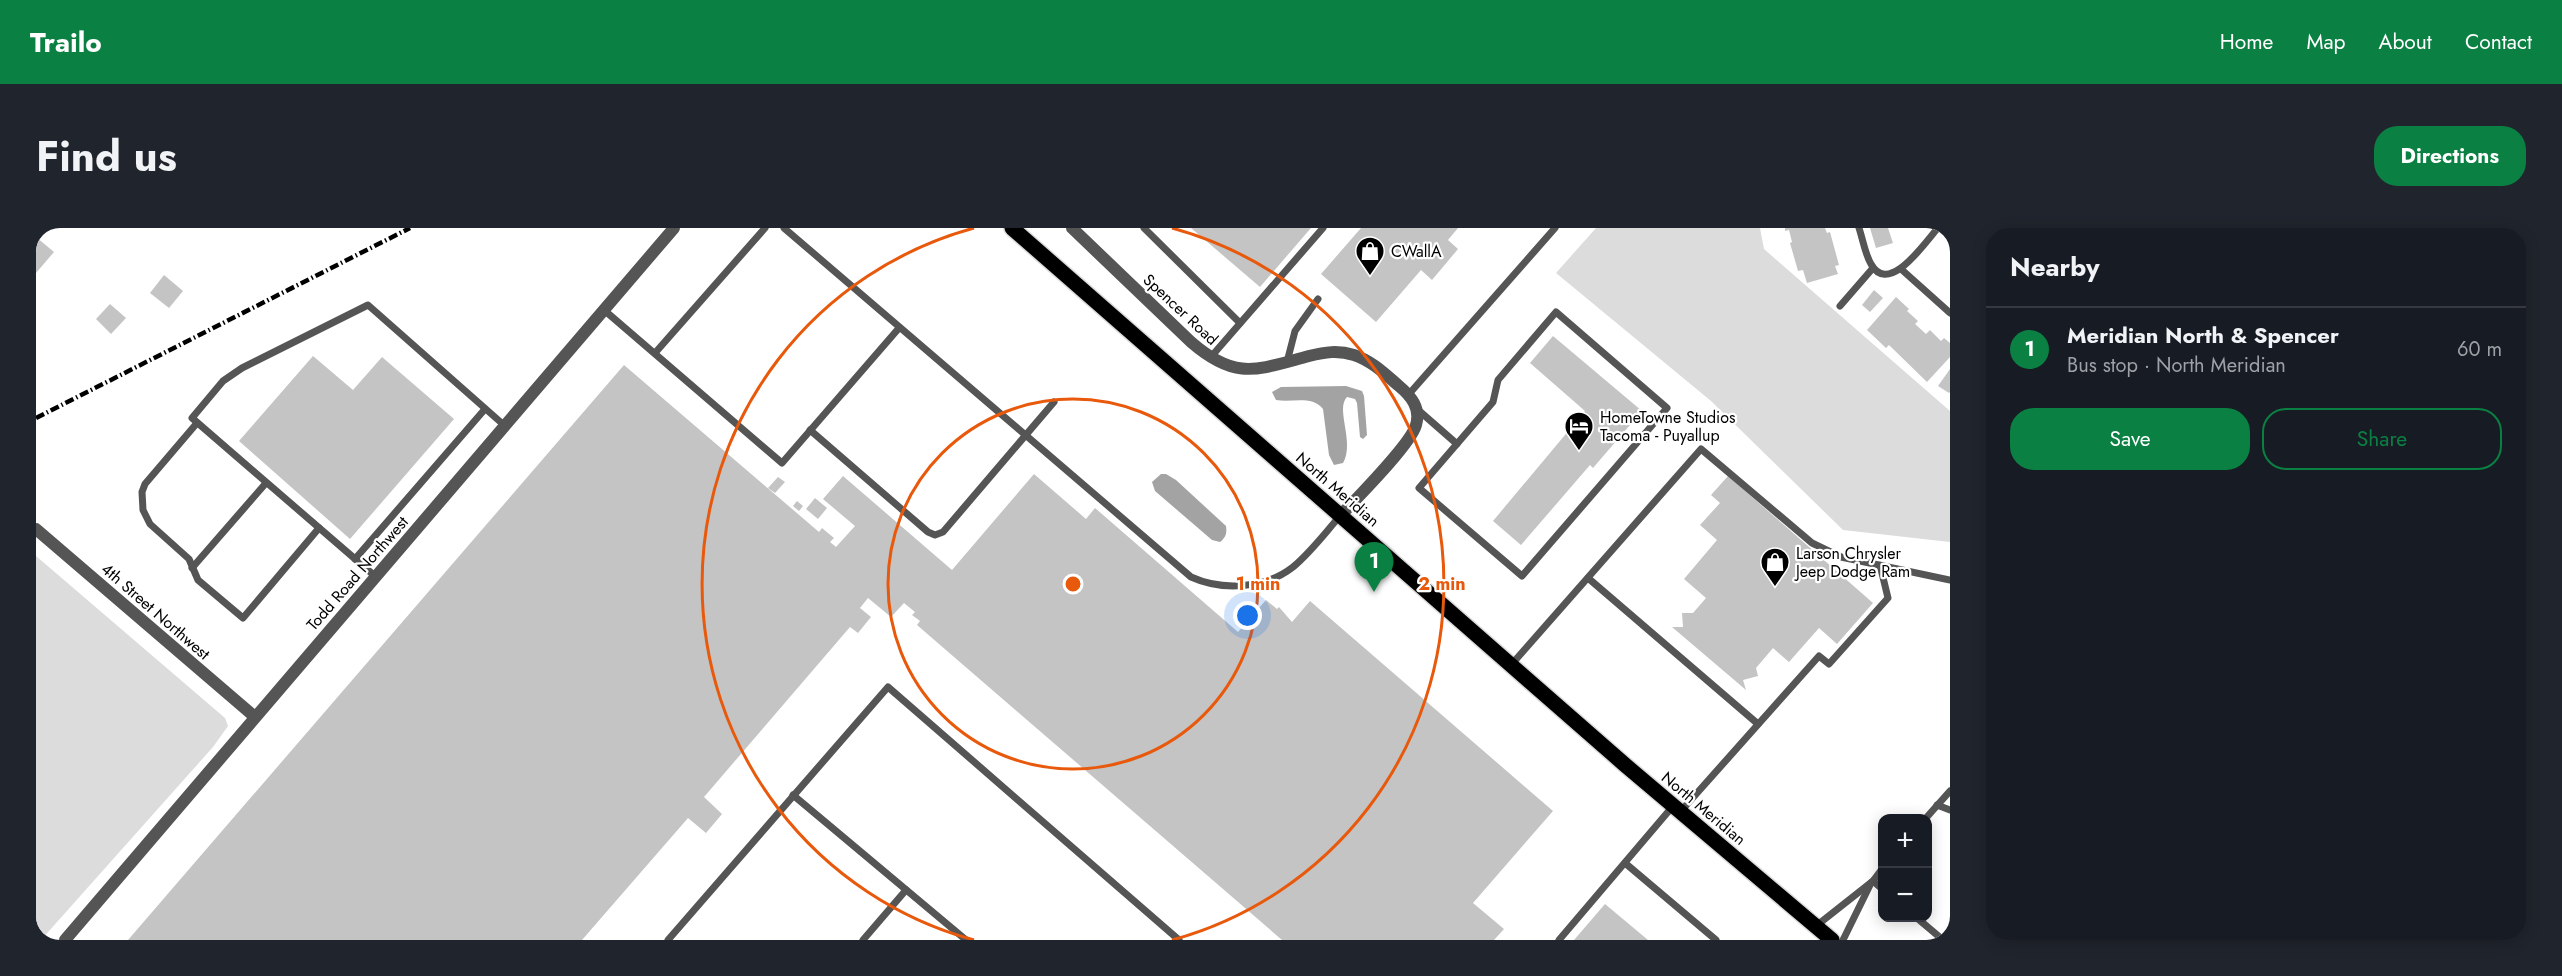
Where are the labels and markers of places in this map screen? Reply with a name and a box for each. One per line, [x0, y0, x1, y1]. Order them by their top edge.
shop icon: CWallA [1354, 235, 1386, 277]
place label: CWallA [1391, 240, 1442, 263]
place label: HomeTowne Studios Tacoma - Puyallup [1600, 406, 1735, 447]
hotel icon: HomeTowne Studios Tacoma - Puyallup [1563, 410, 1595, 452]
pin: 1 [1354, 542, 1394, 592]
place label: Larson Chrysler Jeep Dodge Ram [1794, 542, 1910, 583]
shop icon: Larson Chrysler Jeep Dodge Ram [1759, 546, 1791, 588]
centre of rings [1063, 574, 1083, 594]

